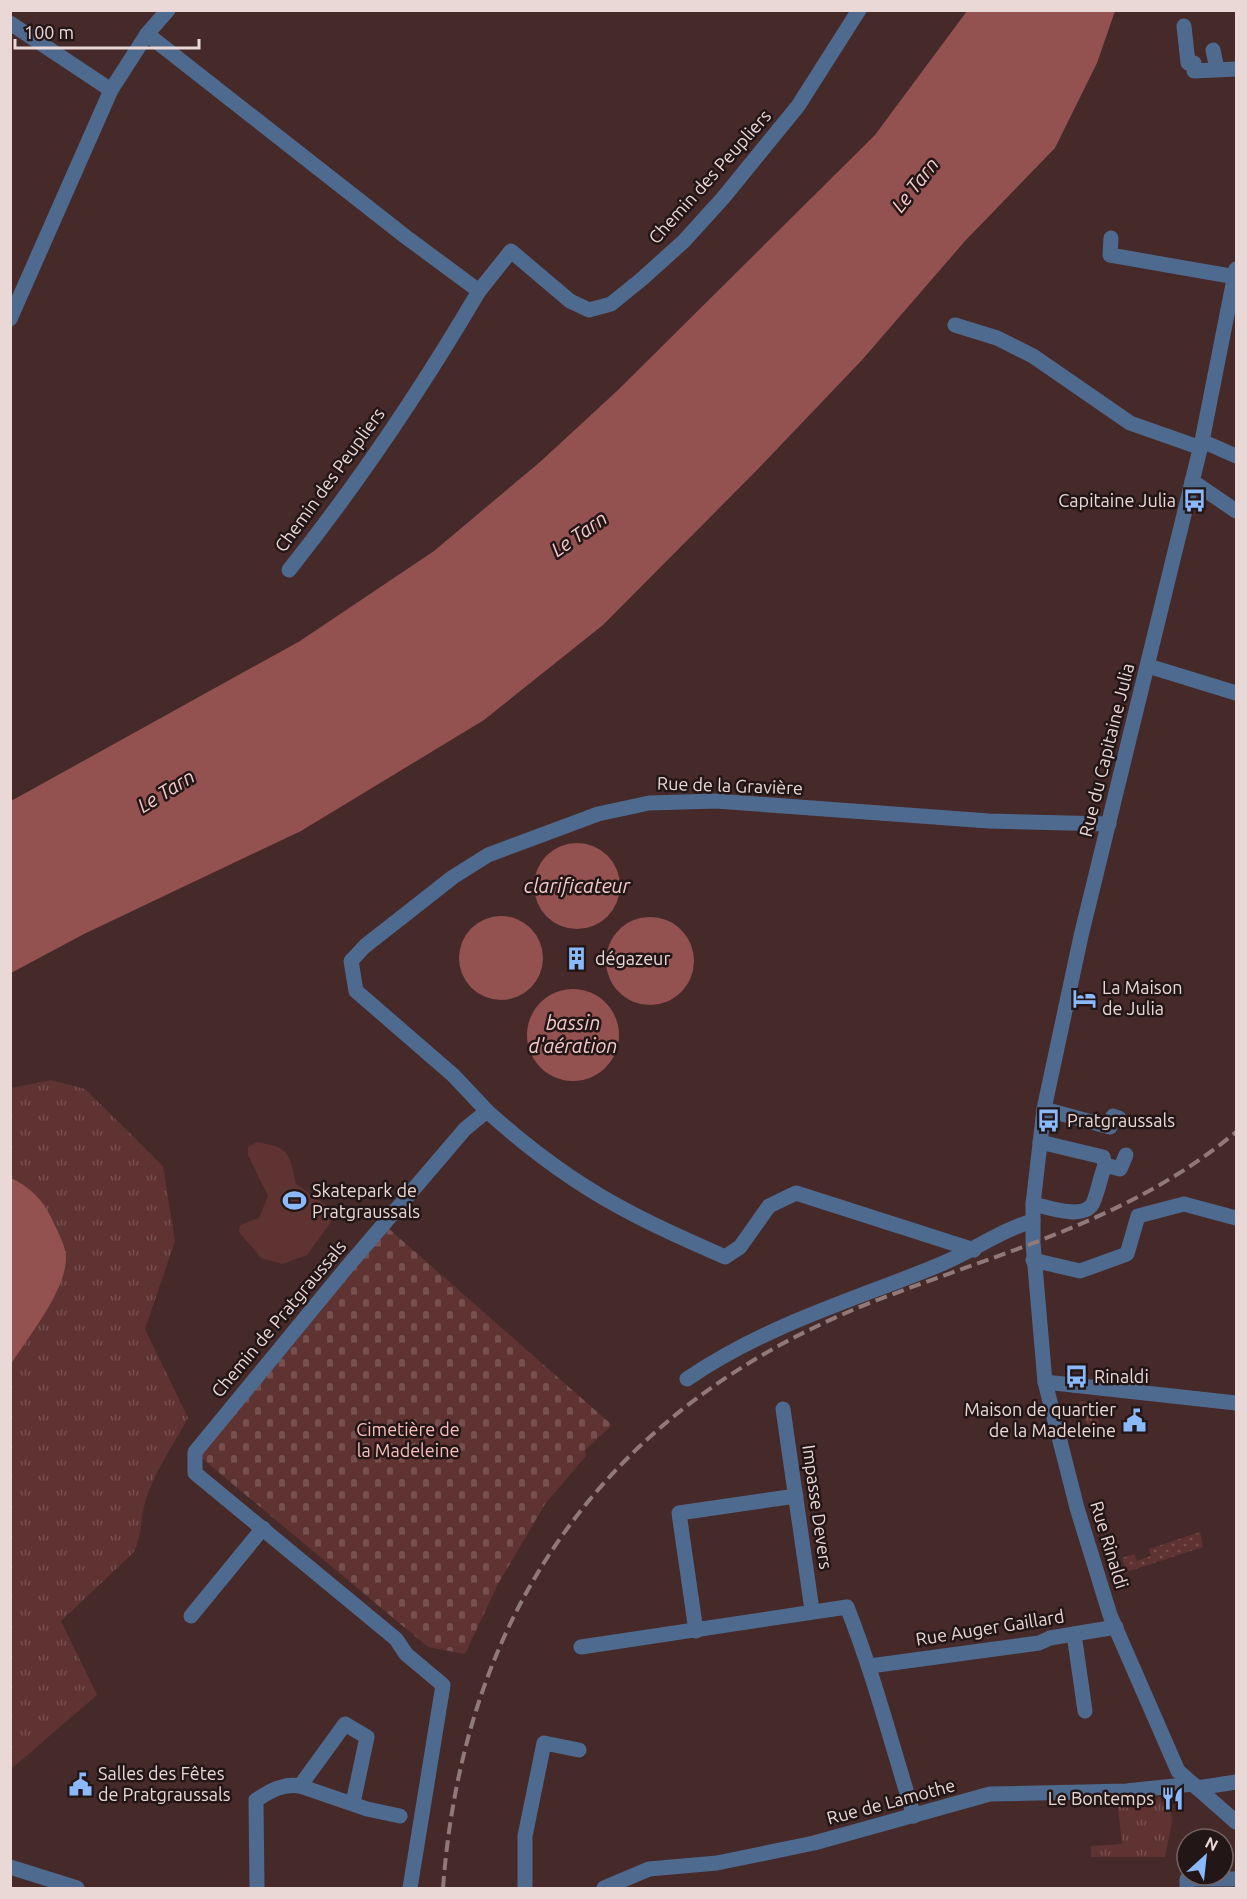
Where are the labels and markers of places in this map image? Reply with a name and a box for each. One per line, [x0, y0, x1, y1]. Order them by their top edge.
bus stop icon: Capitaine Julia [1181, 488, 1207, 514]
place label: Capitaine Julia [1058, 490, 1176, 510]
building icon: dégazeur [564, 946, 590, 972]
place label: dégazeur [595, 948, 670, 968]
place label: La Maison de Julia [1102, 977, 1182, 1018]
hotel icon: La Maison de Julia [1071, 985, 1097, 1011]
bus stop icon: Pratgraussals [1036, 1108, 1062, 1134]
place label: Pratgraussals [1067, 1110, 1175, 1130]
place label: Skatepark de Pratgraussals [312, 1180, 420, 1221]
sports icon: Skatepark de Pratgraussals [281, 1188, 307, 1214]
bus stop icon: Rinaldi [1063, 1364, 1089, 1390]
place label: Rinaldi [1094, 1366, 1149, 1386]
place label: Maison de quartier de la Madeleine [964, 1399, 1116, 1440]
public building icon: Maison de quartier de la Madeleine [1121, 1407, 1147, 1433]
place label: Salles des Fêtes de Pratgraussals [98, 1763, 231, 1804]
public building icon: Salles des Fêtes de Pratgraussals [67, 1771, 93, 1797]
restaurant icon: Le Bontemps [1159, 1786, 1185, 1812]
place label: Le Bontemps [1048, 1788, 1154, 1808]

